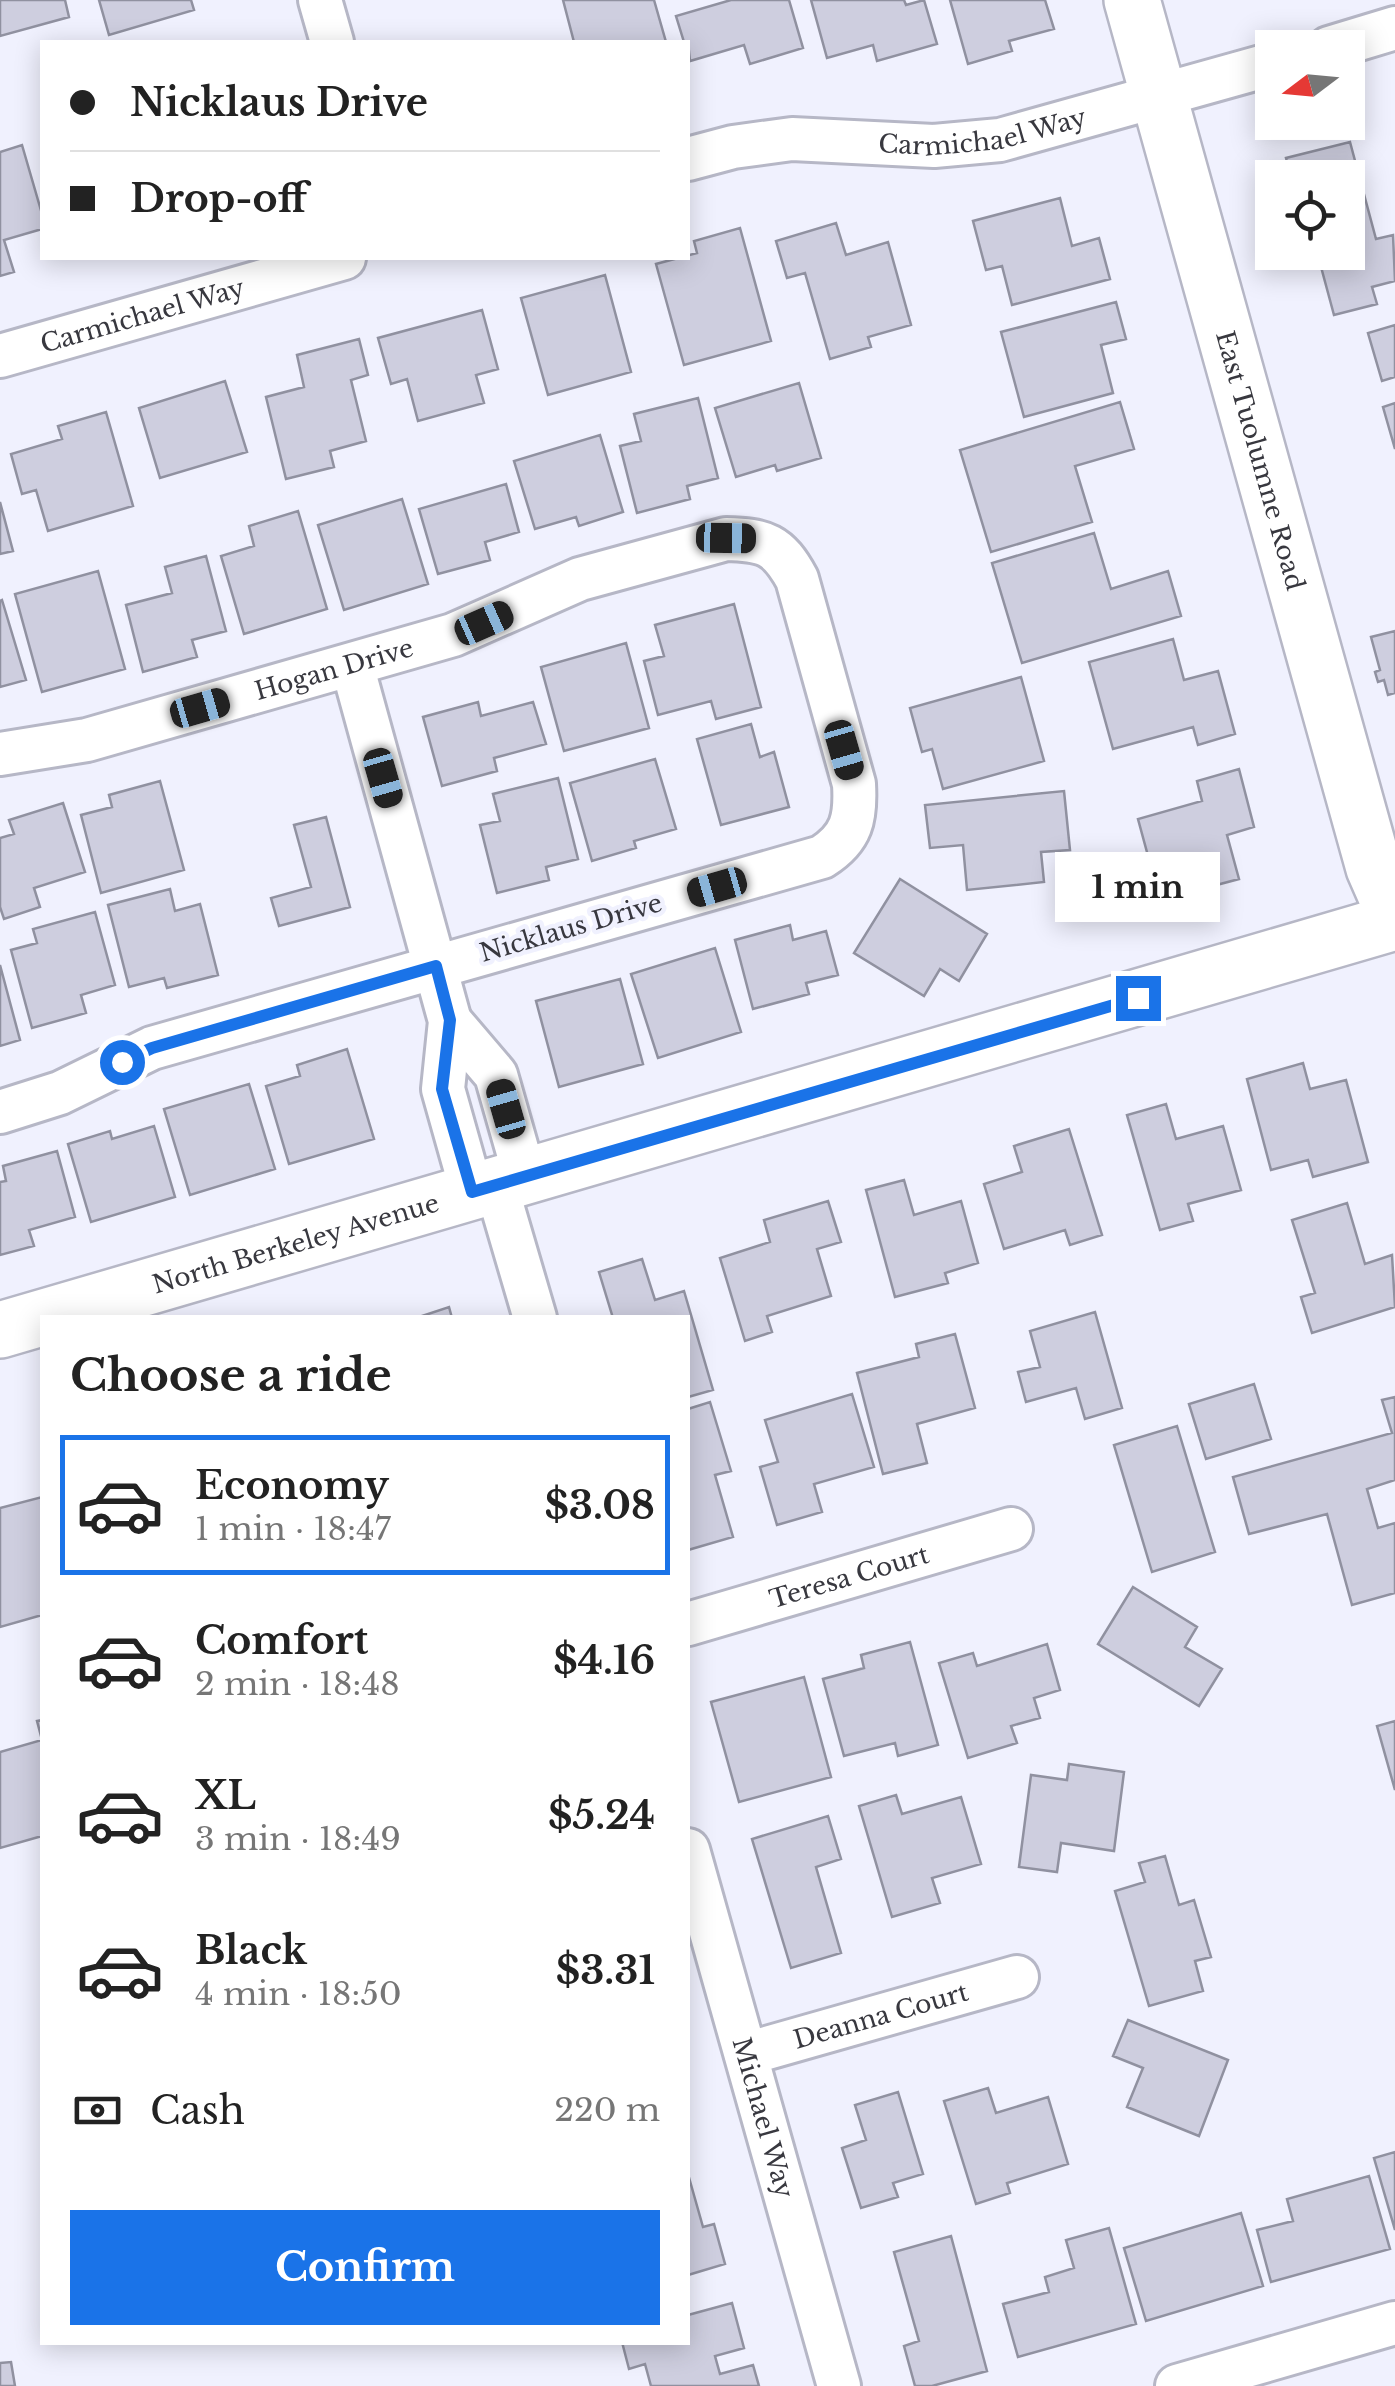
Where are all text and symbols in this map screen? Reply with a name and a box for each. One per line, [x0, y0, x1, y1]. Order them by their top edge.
north arrow [1255, 30, 1365, 140]
map controls [1255, 30, 1365, 270]
text: Nicklaus Drive [130, 79, 428, 126]
street label: Carmichael Way [878, 101, 1090, 162]
button: locate [1255, 160, 1365, 270]
text: Drop-off [130, 175, 307, 222]
street label: Carmichael Way [37, 272, 248, 359]
street label: East Tuolumne Road [1209, 327, 1311, 594]
car [696, 522, 756, 554]
car [450, 597, 518, 649]
street label: Hogan Drive [251, 632, 417, 707]
car [167, 685, 233, 731]
car [821, 717, 867, 783]
car [360, 745, 406, 811]
callout: 1 min [1056, 853, 1220, 923]
car [684, 864, 750, 910]
text: 1 min [1091, 867, 1184, 907]
street label: Nicklaus Drive [476, 887, 666, 969]
route end [1116, 976, 1161, 1021]
route start [100, 1040, 145, 1085]
car [483, 1076, 529, 1142]
street label: North Berkeley Avenue [149, 1187, 443, 1300]
text: Choose a ride [70, 1347, 392, 1403]
icon: car [75, 1460, 165, 1550]
text: Economy [195, 1462, 389, 1509]
text: $3.08 [544, 1482, 655, 1529]
text: 1 min · 18:47 [195, 1509, 391, 1549]
street label: Teresa Court [766, 1538, 933, 1615]
icon: car [75, 1615, 165, 1705]
text: Comfort [195, 1617, 368, 1664]
text: $4.16 [553, 1637, 655, 1684]
text: 2 min · 18:48 [195, 1664, 400, 1704]
icon: car [75, 1770, 165, 1860]
text: XL [195, 1772, 256, 1819]
text: $5.24 [548, 1792, 655, 1839]
text: 3 min · 18:49 [195, 1819, 401, 1859]
icon: car [75, 1925, 165, 2015]
text: Black [195, 1927, 307, 1974]
text: $3.31 [556, 1947, 655, 1994]
text: 4 min · 18:50 [195, 1974, 402, 2014]
street label: Deanna Court [790, 1976, 972, 2055]
street label: Michael Way [726, 2034, 801, 2201]
icon: cash [70, 2083, 125, 2138]
text: Cash [150, 2087, 245, 2134]
text: 220 m [554, 2090, 660, 2130]
button: Confirm [70, 2210, 660, 2325]

